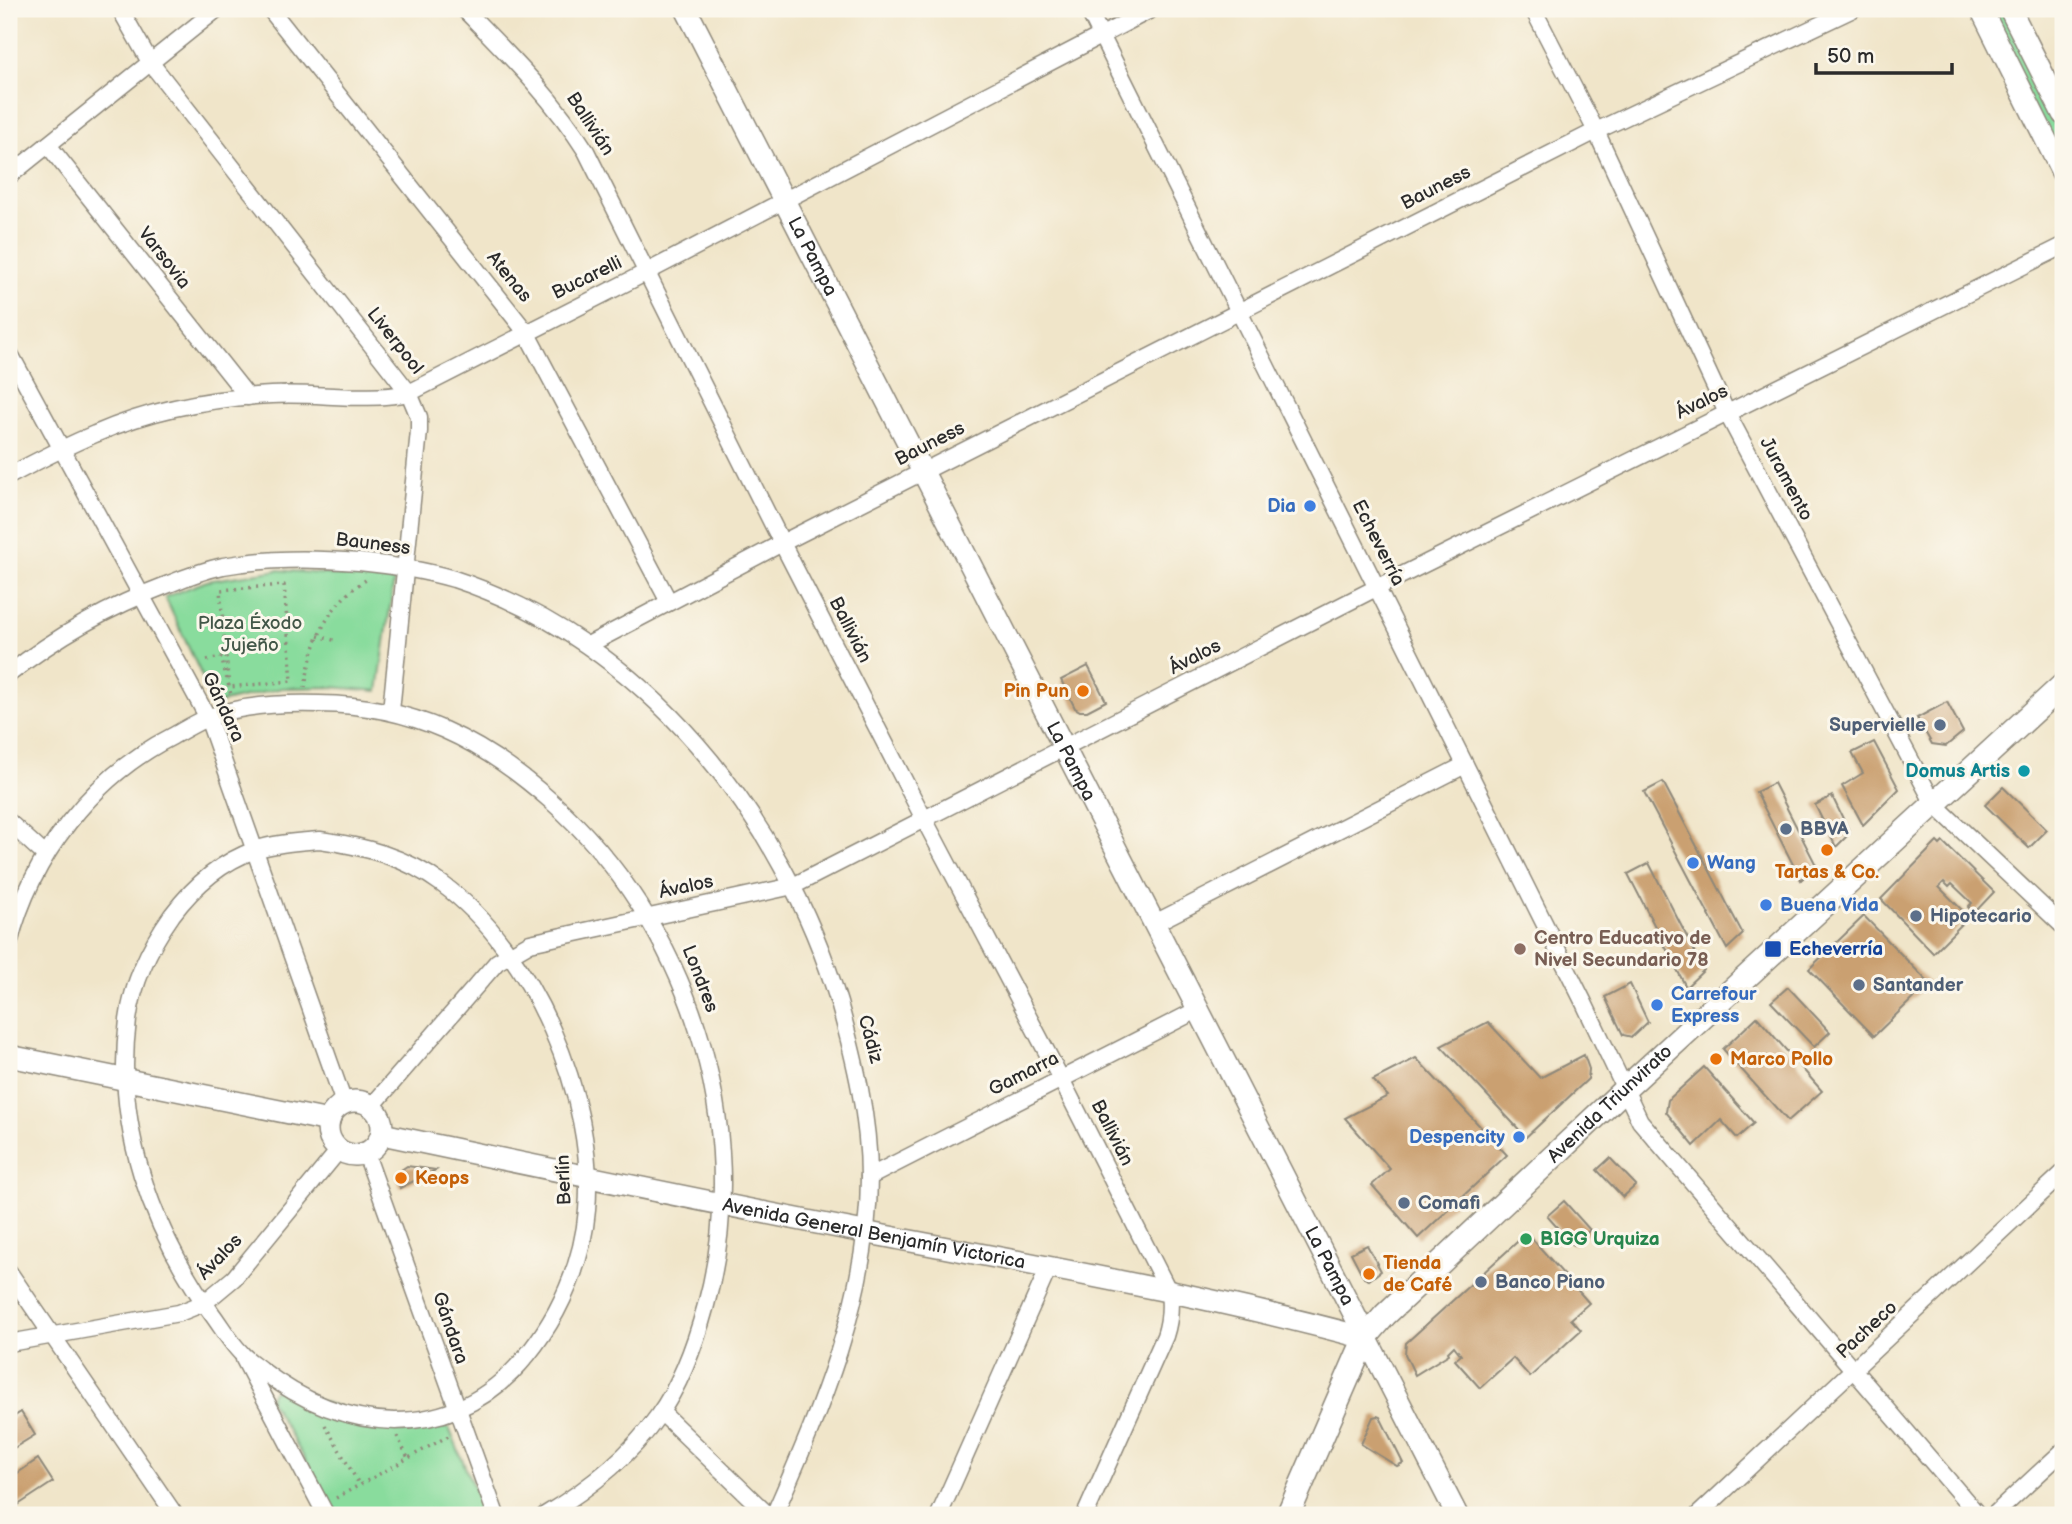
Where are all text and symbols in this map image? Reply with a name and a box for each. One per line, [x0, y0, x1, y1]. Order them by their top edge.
scale bar [1816, 32, 1953, 76]
text: 50 m [1827, 44, 1874, 69]
street label: Ballivián [561, 88, 619, 160]
street label: Bauness [1397, 161, 1475, 215]
street label: La Pampa [783, 213, 842, 300]
street label: Varsovia [133, 222, 195, 294]
street label: Atenas [481, 247, 537, 307]
street label: Bucarelli [548, 251, 626, 305]
street label: Liverpool [362, 303, 428, 379]
street label: Ávalos [1672, 379, 1732, 424]
street label: Bauness [891, 417, 969, 471]
street label: Juramento [1754, 433, 1818, 525]
place label: Dia [1267, 495, 1296, 518]
street label: Echeverría [1347, 496, 1409, 590]
marker: Dia [1302, 498, 1318, 514]
street label: Bauness [334, 528, 412, 560]
street label: Ballivián [824, 593, 876, 667]
park label: Plaza Éxodo Jujeño [198, 611, 302, 657]
street label: Ávalos [1165, 633, 1225, 680]
street label: Gándara [197, 668, 249, 746]
place label: Pin Pun [1004, 680, 1069, 703]
marker: Pin Pun [1075, 683, 1091, 699]
place label: Supervielle [1829, 714, 1926, 737]
marker: Supervielle [1932, 717, 1948, 733]
street label: La Pampa [1041, 718, 1101, 805]
place label: Domus Artis [1905, 760, 2010, 783]
marker: Domus Artis [2016, 763, 2032, 779]
place label: BBVA [1800, 818, 1849, 841]
marker: BBVA [1778, 821, 1794, 837]
marker: Tartas & Co. [1819, 842, 1835, 858]
place label: Wang [1707, 852, 1756, 875]
marker: Wang [1685, 855, 1701, 871]
place label: Tartas & Co. [1775, 861, 1879, 884]
street label: Ávalos [656, 869, 715, 904]
place label: Buena Vida [1780, 894, 1879, 917]
marker: Buena Vida [1758, 897, 1774, 913]
place label: Hipotecario [1930, 905, 2032, 928]
marker: Hipotecario [1908, 908, 1924, 924]
place label: Centro Educativo de Nivel Secundario 78 [1534, 927, 1711, 972]
place label: Echeverría [1789, 938, 1883, 961]
marker: Echeverría [1763, 939, 1783, 959]
marker: Centro Educativo de Nivel Secundario 78 [1512, 941, 1528, 957]
street label: Londres [677, 942, 723, 1016]
place label: Santander [1873, 974, 1964, 997]
marker: Santander [1851, 977, 1867, 993]
place label: Carrefour Express [1671, 983, 1757, 1028]
marker: Carrefour Express [1649, 997, 1665, 1013]
street label: Cádiz [853, 1013, 888, 1066]
street label: Avenida Triunvirato [1542, 1040, 1677, 1168]
street label: Gamarra [985, 1047, 1063, 1101]
place label: Marco Pollo [1730, 1048, 1833, 1071]
marker: Marco Pollo [1708, 1051, 1724, 1067]
street label: Ballivián [1086, 1096, 1138, 1170]
place label: Despencity [1409, 1126, 1505, 1149]
marker: Despencity [1511, 1129, 1527, 1145]
street label: Berlín [552, 1154, 576, 1206]
place label: Keops [415, 1167, 469, 1190]
marker: Keops [393, 1170, 409, 1186]
place label: Comafi [1418, 1192, 1480, 1215]
street label: Avenida General Benjamín Victorica [721, 1193, 1027, 1274]
marker: Comafi [1396, 1195, 1412, 1211]
street label: La Pampa [1300, 1222, 1359, 1309]
street label: Ávalos [192, 1228, 247, 1285]
place label: BIGG Urquiza [1540, 1228, 1660, 1251]
marker: BIGG Urquiza [1518, 1231, 1534, 1247]
place label: Tienda de Café [1383, 1252, 1452, 1297]
marker: Tienda de Café [1361, 1266, 1377, 1282]
place label: Banco Piano [1495, 1271, 1605, 1294]
marker: Banco Piano [1473, 1274, 1489, 1290]
street label: Gándara [427, 1289, 473, 1367]
street label: Pacheco [1832, 1296, 1902, 1364]

